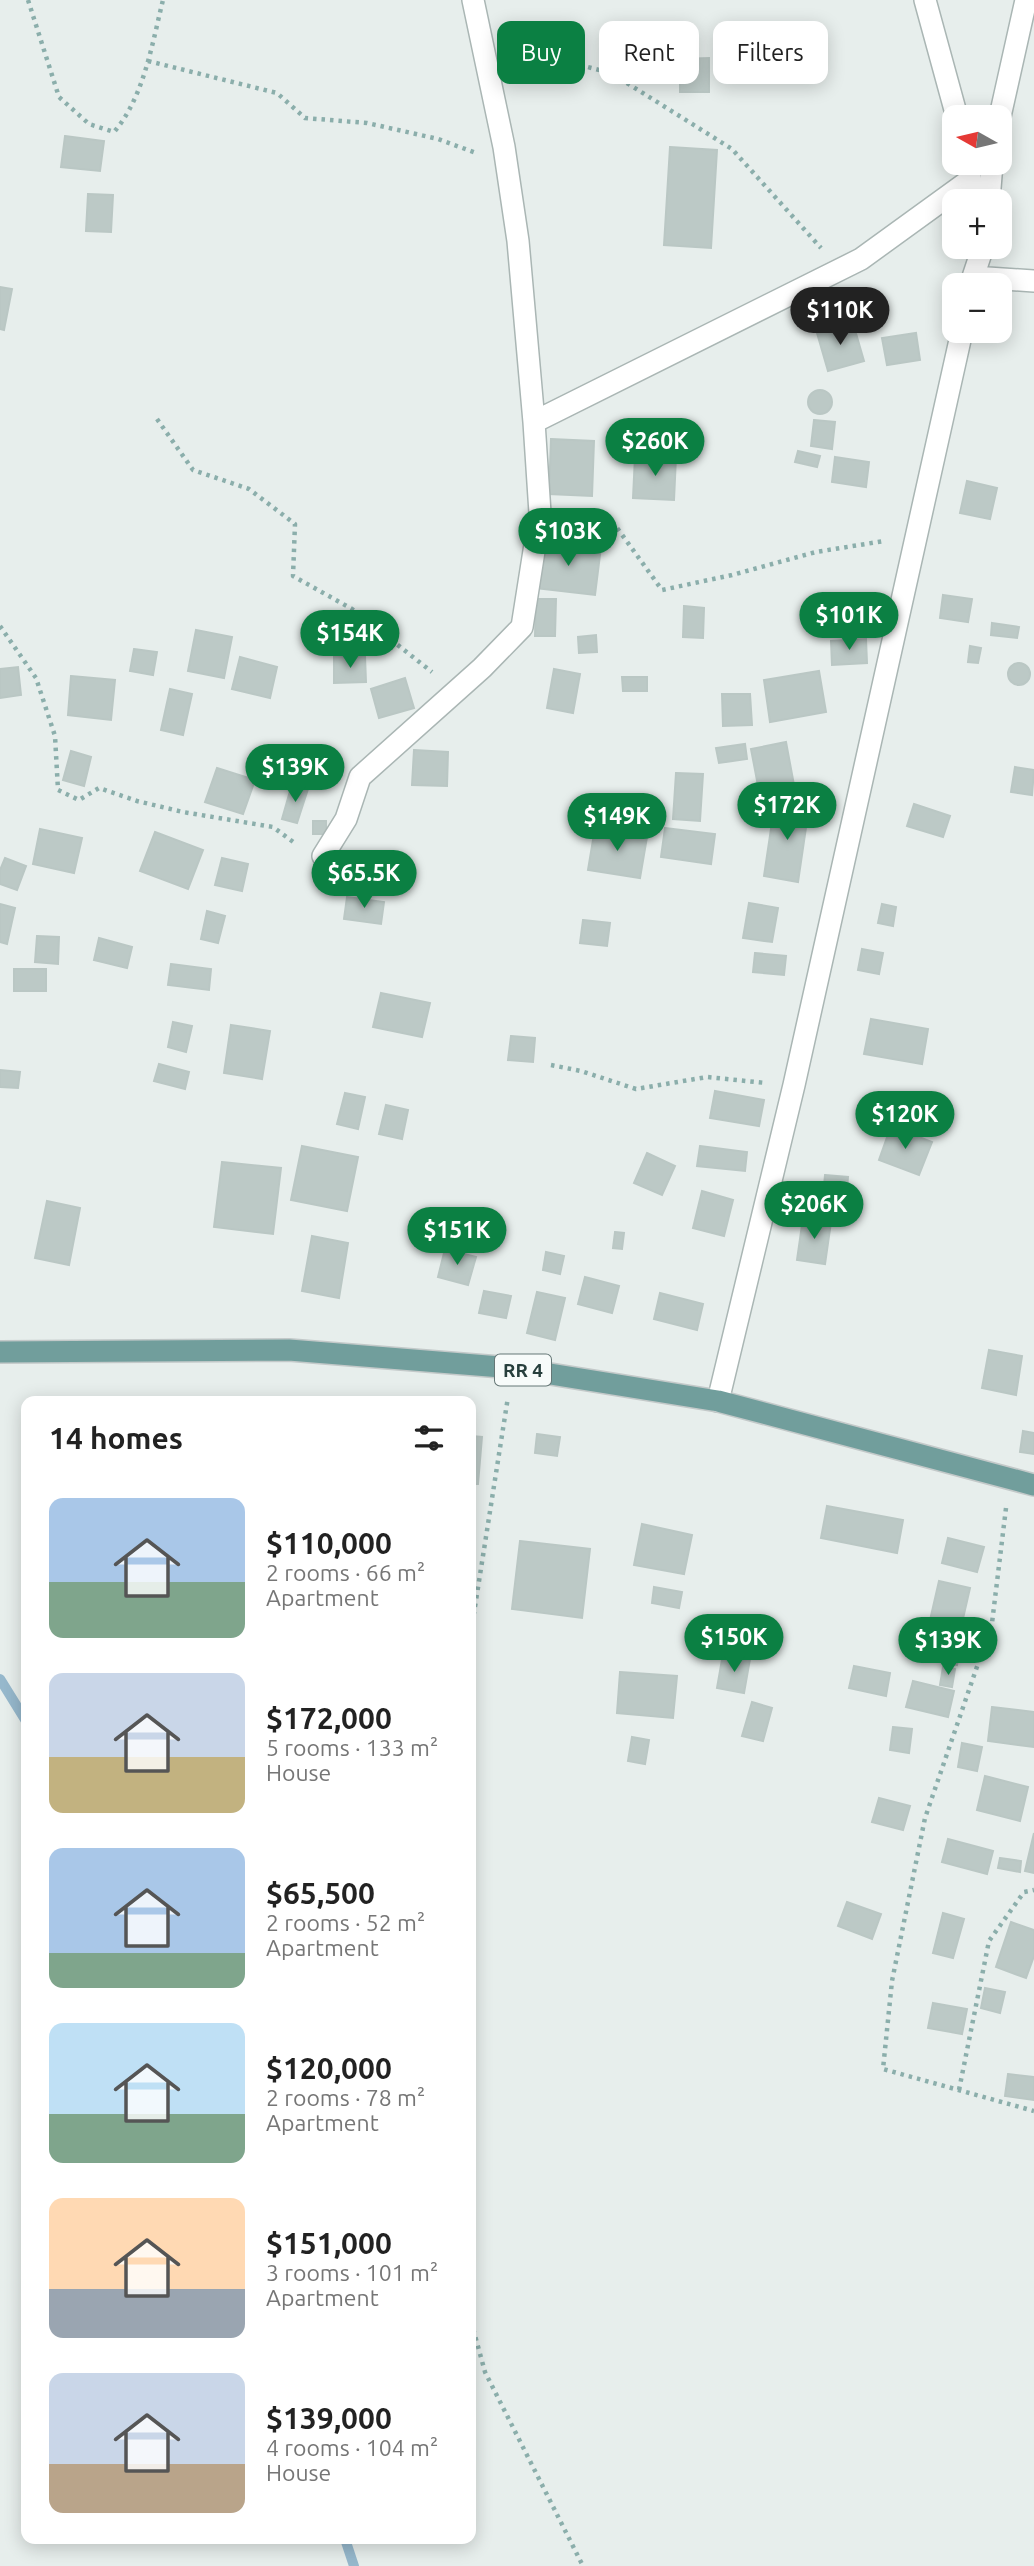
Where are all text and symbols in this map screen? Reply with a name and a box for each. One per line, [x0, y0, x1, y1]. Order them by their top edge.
chip: Buy [497, 21, 585, 84]
chip: Rent [599, 21, 699, 84]
chip: Filters [713, 21, 828, 84]
north arrow [942, 105, 1012, 175]
map controls [942, 105, 1012, 343]
button: + [942, 189, 1012, 259]
button: − [942, 273, 1012, 343]
pin: $110K [791, 288, 889, 347]
text: $110K [806, 297, 874, 322]
pin: $260K [606, 419, 704, 478]
text: $260K [621, 428, 689, 453]
pin: $103K [519, 508, 617, 568]
text: $103K [534, 518, 602, 543]
pin: $101K [800, 592, 898, 652]
text: $101K [815, 602, 883, 627]
pin: $154K [301, 610, 399, 670]
text: $154K [316, 620, 384, 645]
pin: $139K [246, 744, 344, 804]
text: $139K [261, 754, 329, 779]
pin: $172K [738, 782, 836, 842]
text: $172K [753, 792, 821, 817]
pin: $149K [568, 794, 666, 853]
text: $149K [583, 803, 651, 828]
pin: $65.5K [307, 850, 421, 910]
text: $65.5K [328, 860, 400, 885]
pin: $120K [856, 1092, 954, 1151]
text: $120K [871, 1101, 939, 1126]
pin: $206K [765, 1182, 863, 1241]
text: $206K [780, 1191, 848, 1216]
pin: $151K [408, 1208, 506, 1267]
text: $151K [423, 1217, 491, 1242]
road number: RR 4 [495, 1354, 551, 1386]
icon: filters [410, 1419, 448, 1457]
text: 14 homes [49, 1421, 183, 1455]
icon: home [105, 1526, 189, 1610]
text: $110,000 [266, 1526, 392, 1560]
text: 2 rooms · 66 m² [266, 1560, 425, 1585]
text: Apartment [266, 1585, 379, 1610]
pin: $150K [685, 1614, 783, 1674]
pin: $139K [899, 1618, 997, 1677]
text: $150K [700, 1624, 768, 1649]
text: $139K [914, 1627, 982, 1652]
icon: home [105, 1701, 189, 1785]
text: $172,000 [266, 1701, 392, 1735]
text: 5 rooms · 133 m² [266, 1735, 438, 1760]
text: House [266, 1760, 331, 1785]
icon: home [105, 1876, 189, 1960]
text: $65,500 [266, 1876, 375, 1910]
text: 2 rooms · 52 m² [266, 1910, 425, 1935]
text: Apartment [266, 1935, 379, 1960]
icon: home [105, 2051, 189, 2135]
text: $120,000 [266, 2051, 392, 2085]
text: 2 rooms · 78 m² [266, 2085, 425, 2110]
text: Apartment [266, 2110, 379, 2135]
icon: home [105, 2226, 189, 2310]
text: $151,000 [266, 2226, 392, 2260]
text: 3 rooms · 101 m² [266, 2260, 438, 2285]
text: Apartment [266, 2285, 379, 2310]
icon: home [105, 2401, 189, 2485]
text: $139,000 [266, 2401, 392, 2435]
text: 4 rooms · 104 m² [266, 2435, 438, 2460]
text: House [266, 2460, 331, 2485]

